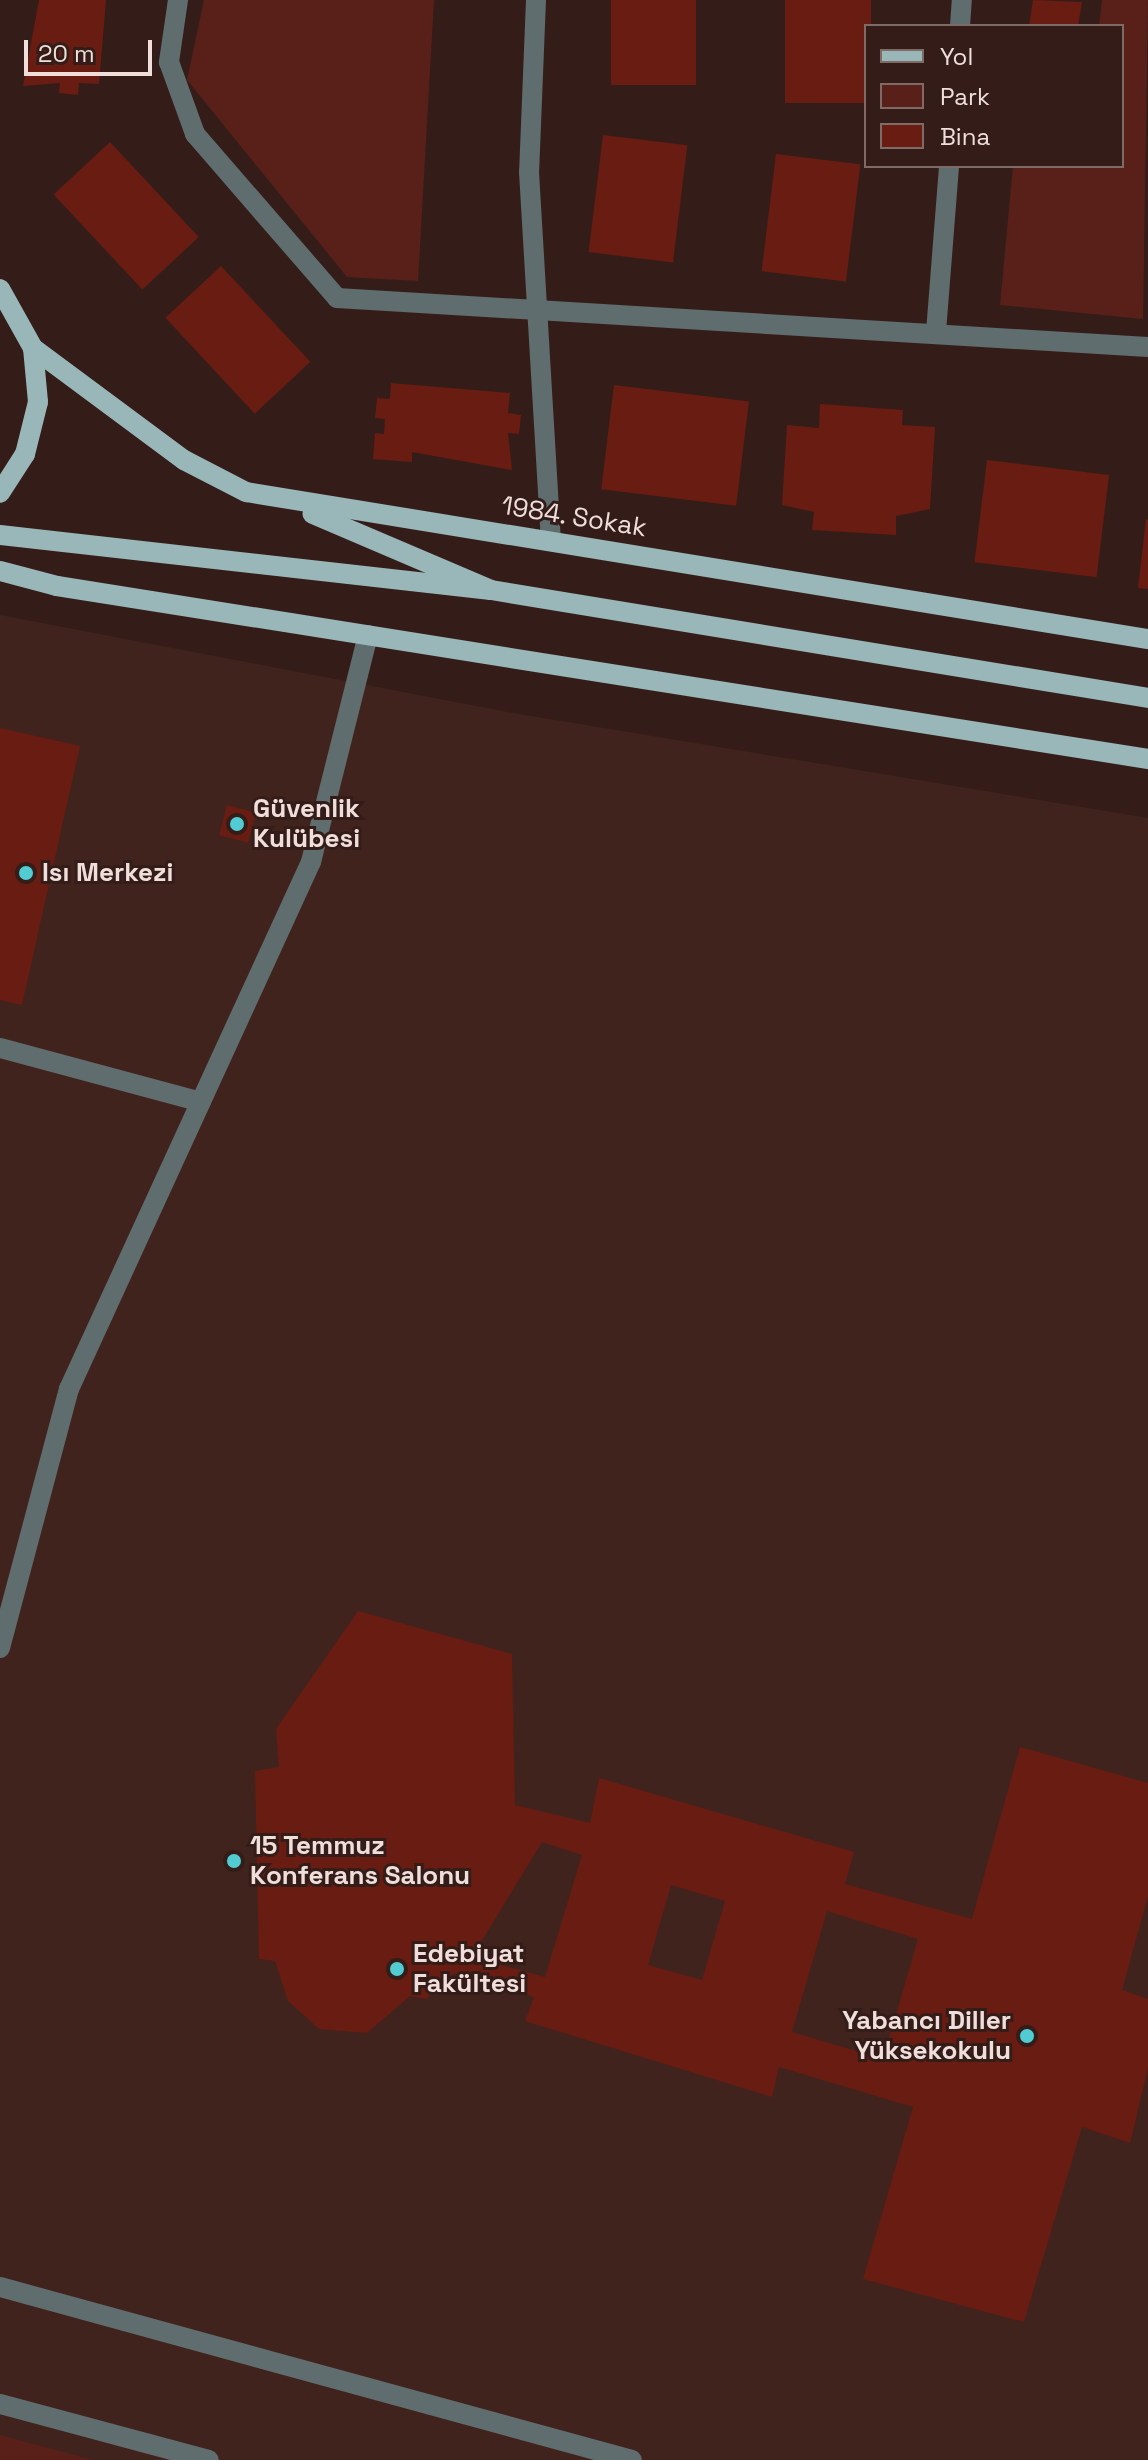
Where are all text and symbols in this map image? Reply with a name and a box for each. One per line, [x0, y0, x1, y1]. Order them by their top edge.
scale bar [28, 24, 156, 74]
legend [864, 24, 1124, 168]
text: 20 m [38, 38, 95, 69]
text: Yol [940, 41, 973, 72]
text: Park [940, 81, 990, 112]
text: Bina [940, 121, 990, 152]
street label: 1984. Sokak [499, 490, 649, 544]
place label: Güvenlik Kulübesi [253, 793, 360, 854]
marker: Güvenlik Kulübesi [228, 815, 246, 833]
place label: Isı Merkezi [42, 857, 173, 889]
marker: Isı Merkezi [17, 864, 35, 882]
place label: 15 Temmuz Konferans Salonu [250, 1830, 470, 1892]
marker: 15 Temmuz Konferans Salonu [225, 1852, 243, 1870]
place label: Edebiyat Fakültesi [413, 1938, 526, 2000]
marker: Edebiyat Fakültesi [388, 1960, 406, 1978]
place label: Yabancı Diller Yüksekokulu [842, 2005, 1011, 2066]
marker: Yabancı Diller Yüksekokulu [1018, 2027, 1036, 2045]

